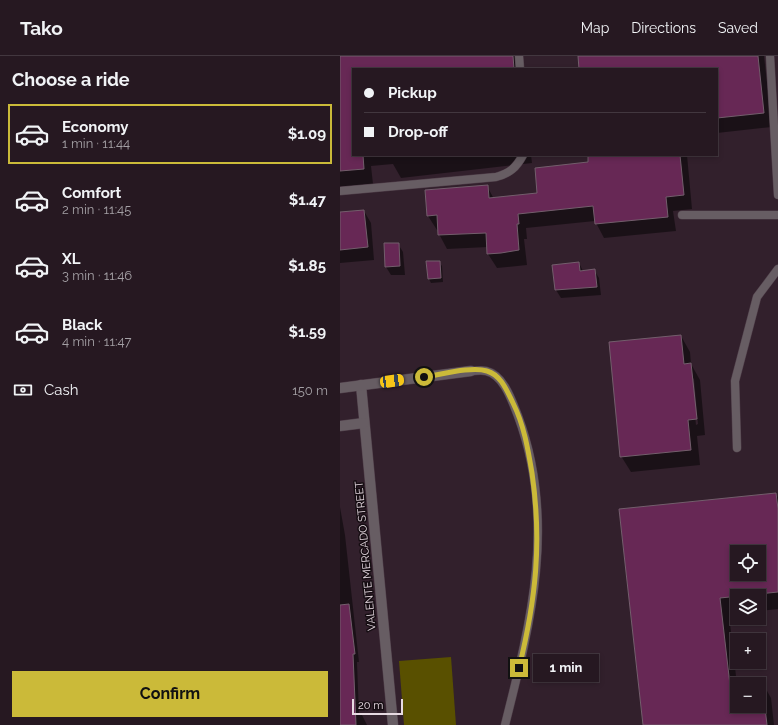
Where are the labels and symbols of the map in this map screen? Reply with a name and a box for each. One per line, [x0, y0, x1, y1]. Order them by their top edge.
route start [415, 368, 433, 386]
car [379, 373, 405, 389]
street label: VALENTE MERCADO STREET [352, 480, 379, 631]
callout: 1 min [533, 654, 599, 682]
route end [510, 659, 528, 677]
scale bar [352, 697, 403, 716]

